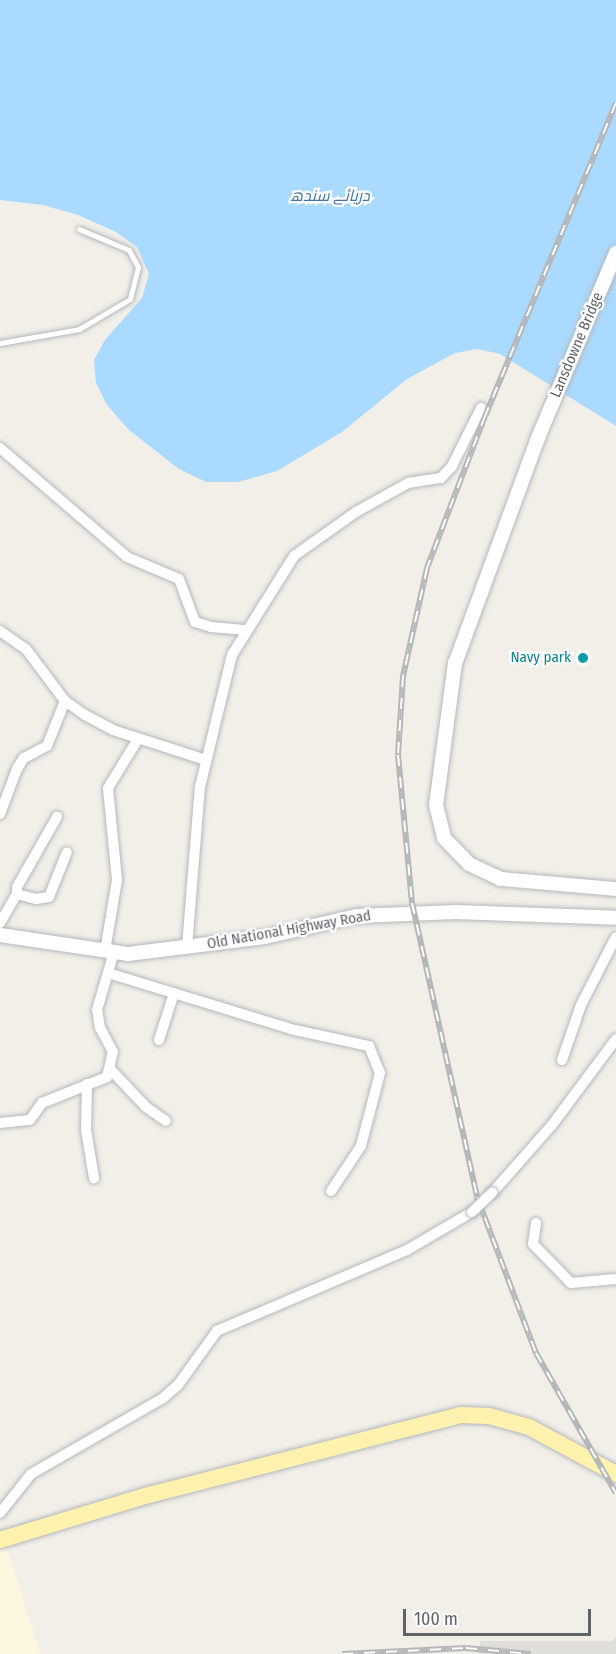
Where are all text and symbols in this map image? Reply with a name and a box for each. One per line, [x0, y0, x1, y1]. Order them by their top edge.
water label: دریائے سندھ [290, 186, 370, 206]
street label: Lansdowne Bridge [547, 290, 607, 400]
place label: Navy park [510, 649, 571, 667]
marker: Navy park [576, 651, 590, 665]
street label: Old National Highway Road [206, 907, 372, 953]
scale bar [406, 1597, 594, 1635]
text: 100 m [414, 1608, 458, 1630]

